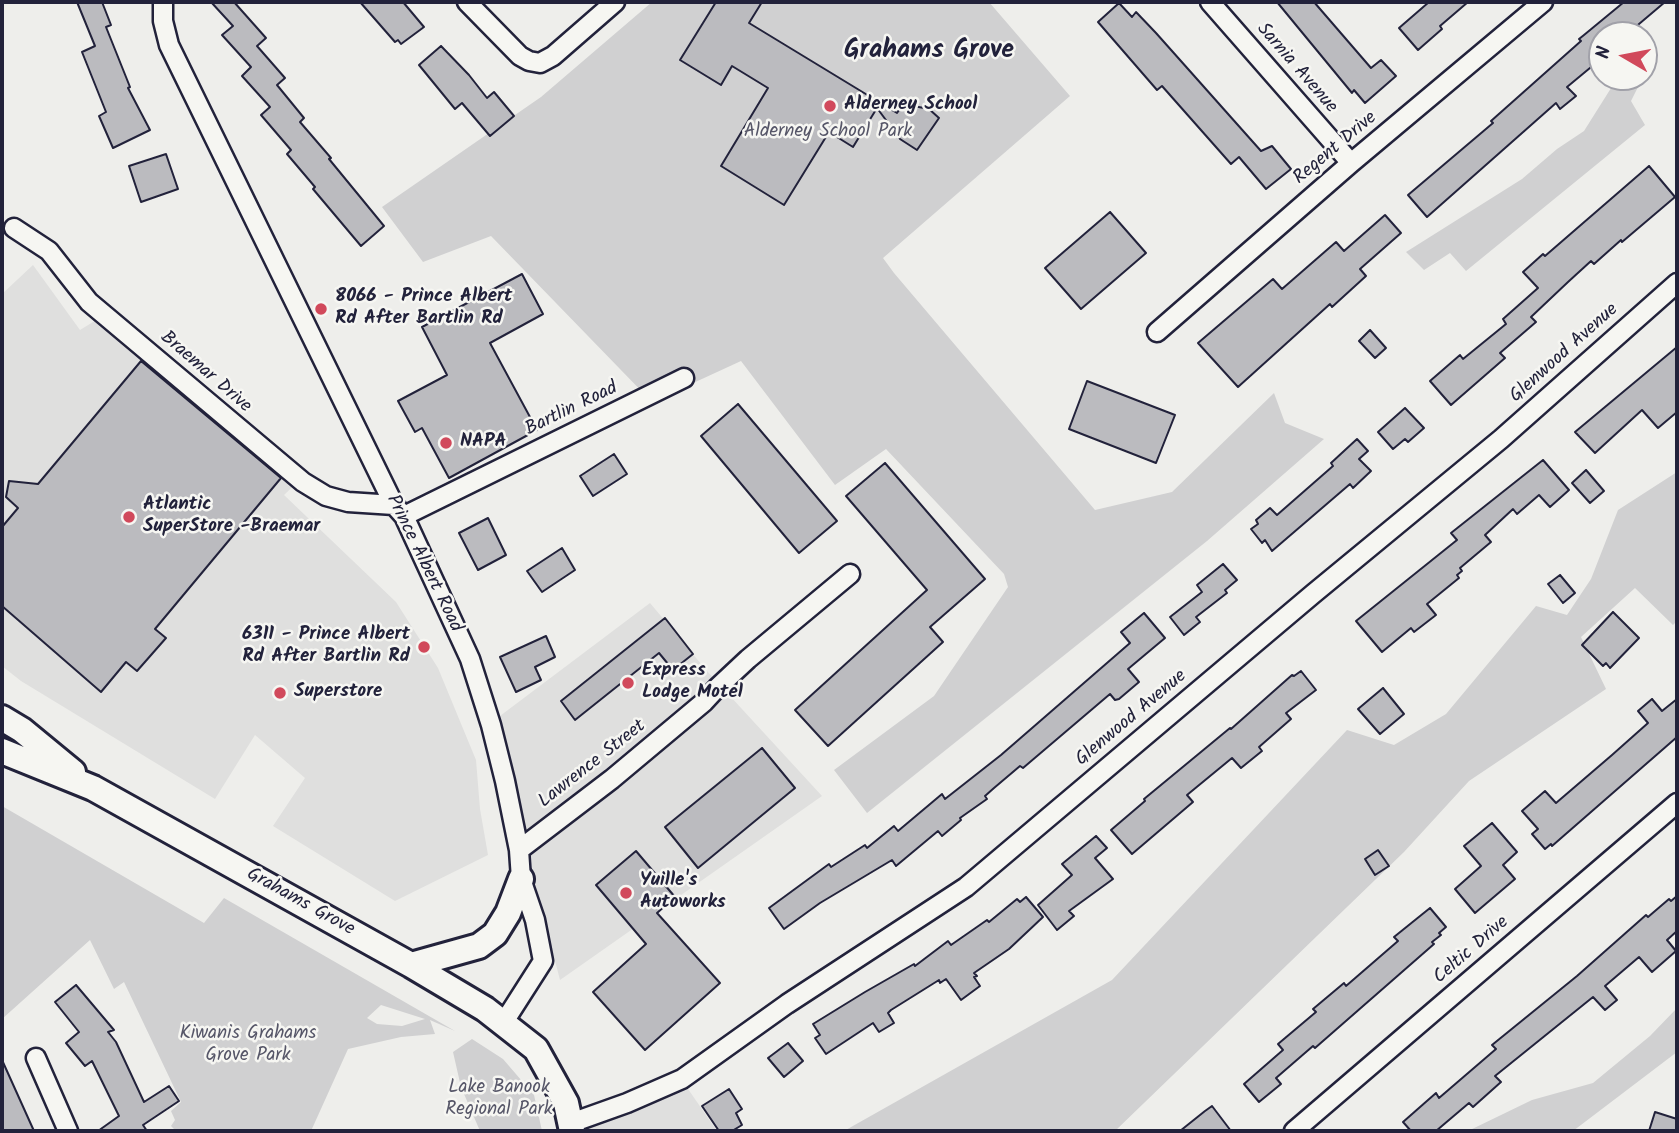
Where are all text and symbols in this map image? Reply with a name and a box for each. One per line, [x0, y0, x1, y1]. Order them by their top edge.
street label: Sarnia Avenue [1251, 19, 1341, 119]
north arrow [1588, 21, 1658, 91]
district label: Grahams Grove [844, 37, 1014, 69]
text: N [1588, 44, 1620, 61]
place label: Alderney School [844, 95, 977, 117]
marker: Alderney School [822, 98, 838, 114]
street label: Regent Drive [1290, 107, 1382, 191]
park label: Alderney School Park [744, 122, 912, 144]
place label: 8066 - Prince Albert Rd After Bartlin Rd [335, 287, 512, 331]
street label: Glenwood Avenue [1506, 299, 1624, 409]
marker: 8066 - Prince Albert Rd After Bartlin Rd [313, 301, 329, 317]
street label: Braemar Drive [155, 327, 255, 419]
street label: Bartlin Road [522, 378, 622, 442]
place label: NAPA [460, 432, 506, 454]
marker: NAPA [438, 435, 454, 451]
street label: Prince Albert Road [380, 492, 466, 636]
place label: Atlantic SuperStore -Braemar [143, 495, 320, 539]
marker: Atlantic SuperStore -Braemar [121, 509, 137, 525]
place label: 6311 - Prince Albert Rd After Bartlin Rd [242, 625, 410, 669]
marker: 6311 - Prince Albert Rd After Bartlin Rd [416, 639, 432, 655]
place label: Express Lodge Motel [642, 661, 743, 705]
street label: Glenwood Avenue [1072, 666, 1192, 772]
marker: Express Lodge Motel [620, 675, 636, 691]
place label: Superstore [294, 682, 382, 704]
marker: Superstore [272, 685, 288, 701]
street label: Lawrence Street [535, 716, 651, 814]
street label: Grahams Grove [242, 864, 358, 942]
place label: Yuille's Autoworks [640, 871, 726, 915]
marker: Yuille's Autoworks [618, 885, 634, 901]
street label: Celtic Drive [1430, 912, 1514, 990]
park label: Kiwanis Grahams Grove Park [180, 1024, 316, 1068]
park label: Lake Banook Regional Park [445, 1078, 553, 1122]

